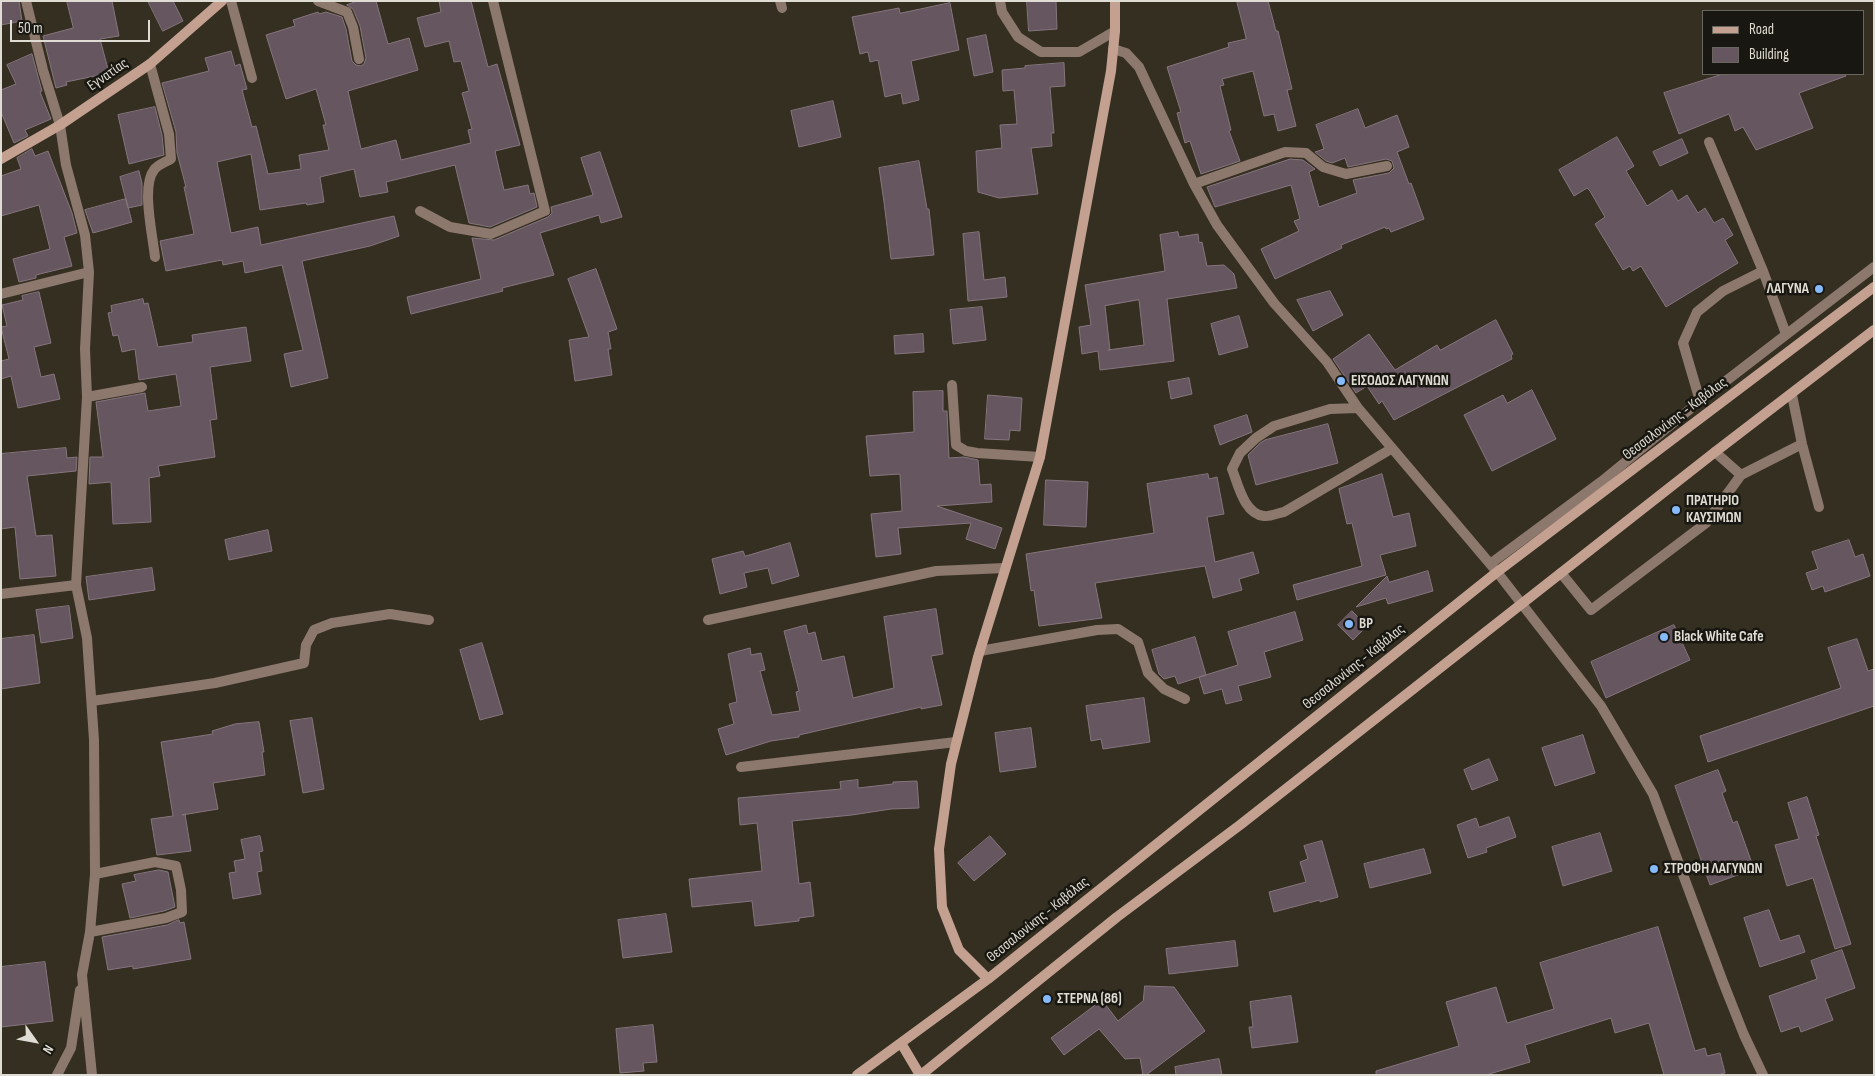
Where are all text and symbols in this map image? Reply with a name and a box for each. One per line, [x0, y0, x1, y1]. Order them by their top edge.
scale bar [12, 10, 152, 42]
legend [1702, 10, 1865, 75]
text: 50 m [18, 19, 43, 38]
text: Road [1749, 20, 1774, 39]
text: Building [1749, 45, 1789, 64]
street label: Εγνατίας [84, 55, 132, 95]
place label: ΛΑΓΥΝΑ [1767, 280, 1809, 298]
marker: ΛΑΓΥΝΑ [1813, 283, 1825, 295]
place label: ΕΙΣΟΔΟΣ ΛΑΓΥΝΩΝ [1351, 372, 1449, 390]
street label: Θεσσαλονίκης - Καβάλας [1619, 374, 1731, 464]
marker: ΕΙΣΟΔΟΣ ΛΑΓΥΝΩΝ [1335, 375, 1347, 387]
place label: ΠΡΑΤΗΡΙΟ ΚΑΥΣΙΜΩΝ [1686, 492, 1741, 527]
marker: ΠΡΑΤΗΡΙΟ ΚΑΥΣΙΜΩΝ [1670, 504, 1682, 516]
place label: BP [1359, 615, 1373, 633]
marker: BP [1343, 618, 1355, 630]
street label: Θεσσαλονίκης - Καβάλας [1299, 620, 1409, 714]
place label: Black White Cafe [1674, 628, 1764, 646]
marker: Black White Cafe [1658, 631, 1670, 643]
place label: ΣΤΡΟΦΗ ΛΑΓΥΝΩΝ [1664, 860, 1762, 878]
marker: ΣΤΡΟΦΗ ΛΑΓΥΝΩΝ [1648, 863, 1660, 875]
street label: Θεσσαλονίκης - Καβάλας [983, 873, 1093, 967]
place label: ΣΤΕΡΝΑ (86) [1057, 990, 1122, 1008]
marker: ΣΤΕΡΝΑ (86) [1041, 993, 1053, 1005]
north arrow [10, 1016, 60, 1066]
text: N [39, 1042, 57, 1057]

